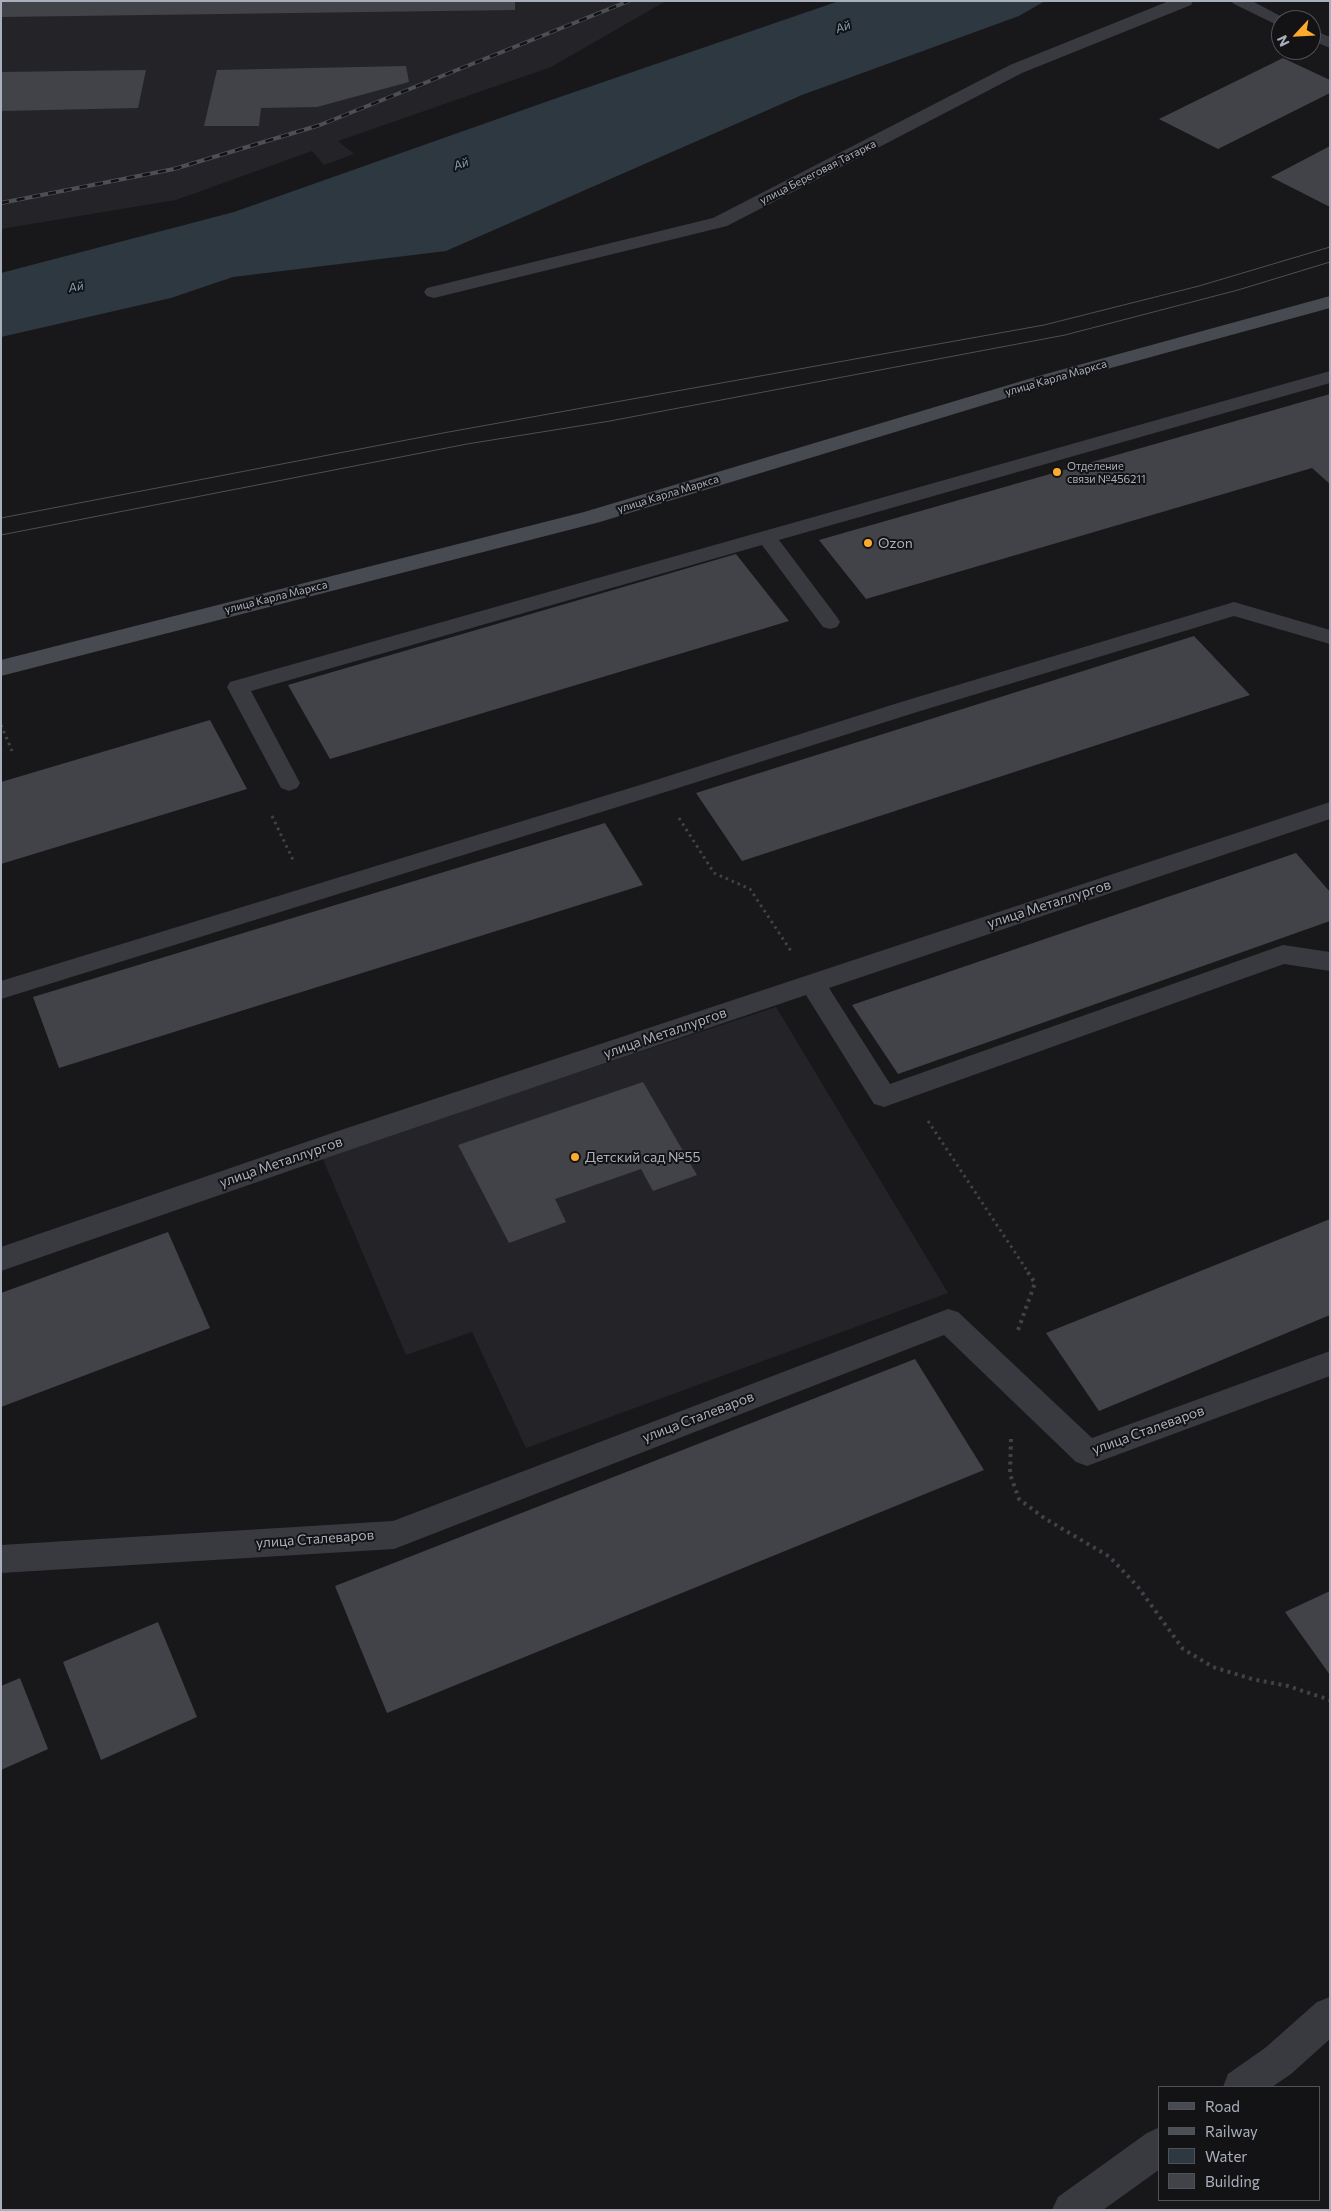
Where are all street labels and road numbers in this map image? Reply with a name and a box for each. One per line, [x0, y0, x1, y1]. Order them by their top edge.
street label: улица Береговая Татарка [758, 137, 878, 207]
street label: улица Карла Маркса [1004, 357, 1108, 399]
street label: улица Карла Маркса [616, 472, 720, 516]
street label: улица Карла Маркса [223, 578, 329, 616]
street label: улица Металлургов [985, 876, 1113, 932]
street label: улица Металлургов [601, 1004, 729, 1062]
street label: улица Металлургов [217, 1133, 345, 1191]
street label: улица Сталеваров [640, 1388, 756, 1446]
street label: улица Сталеваров [1090, 1402, 1206, 1458]
street label: улица Сталеваров [255, 1526, 375, 1552]

